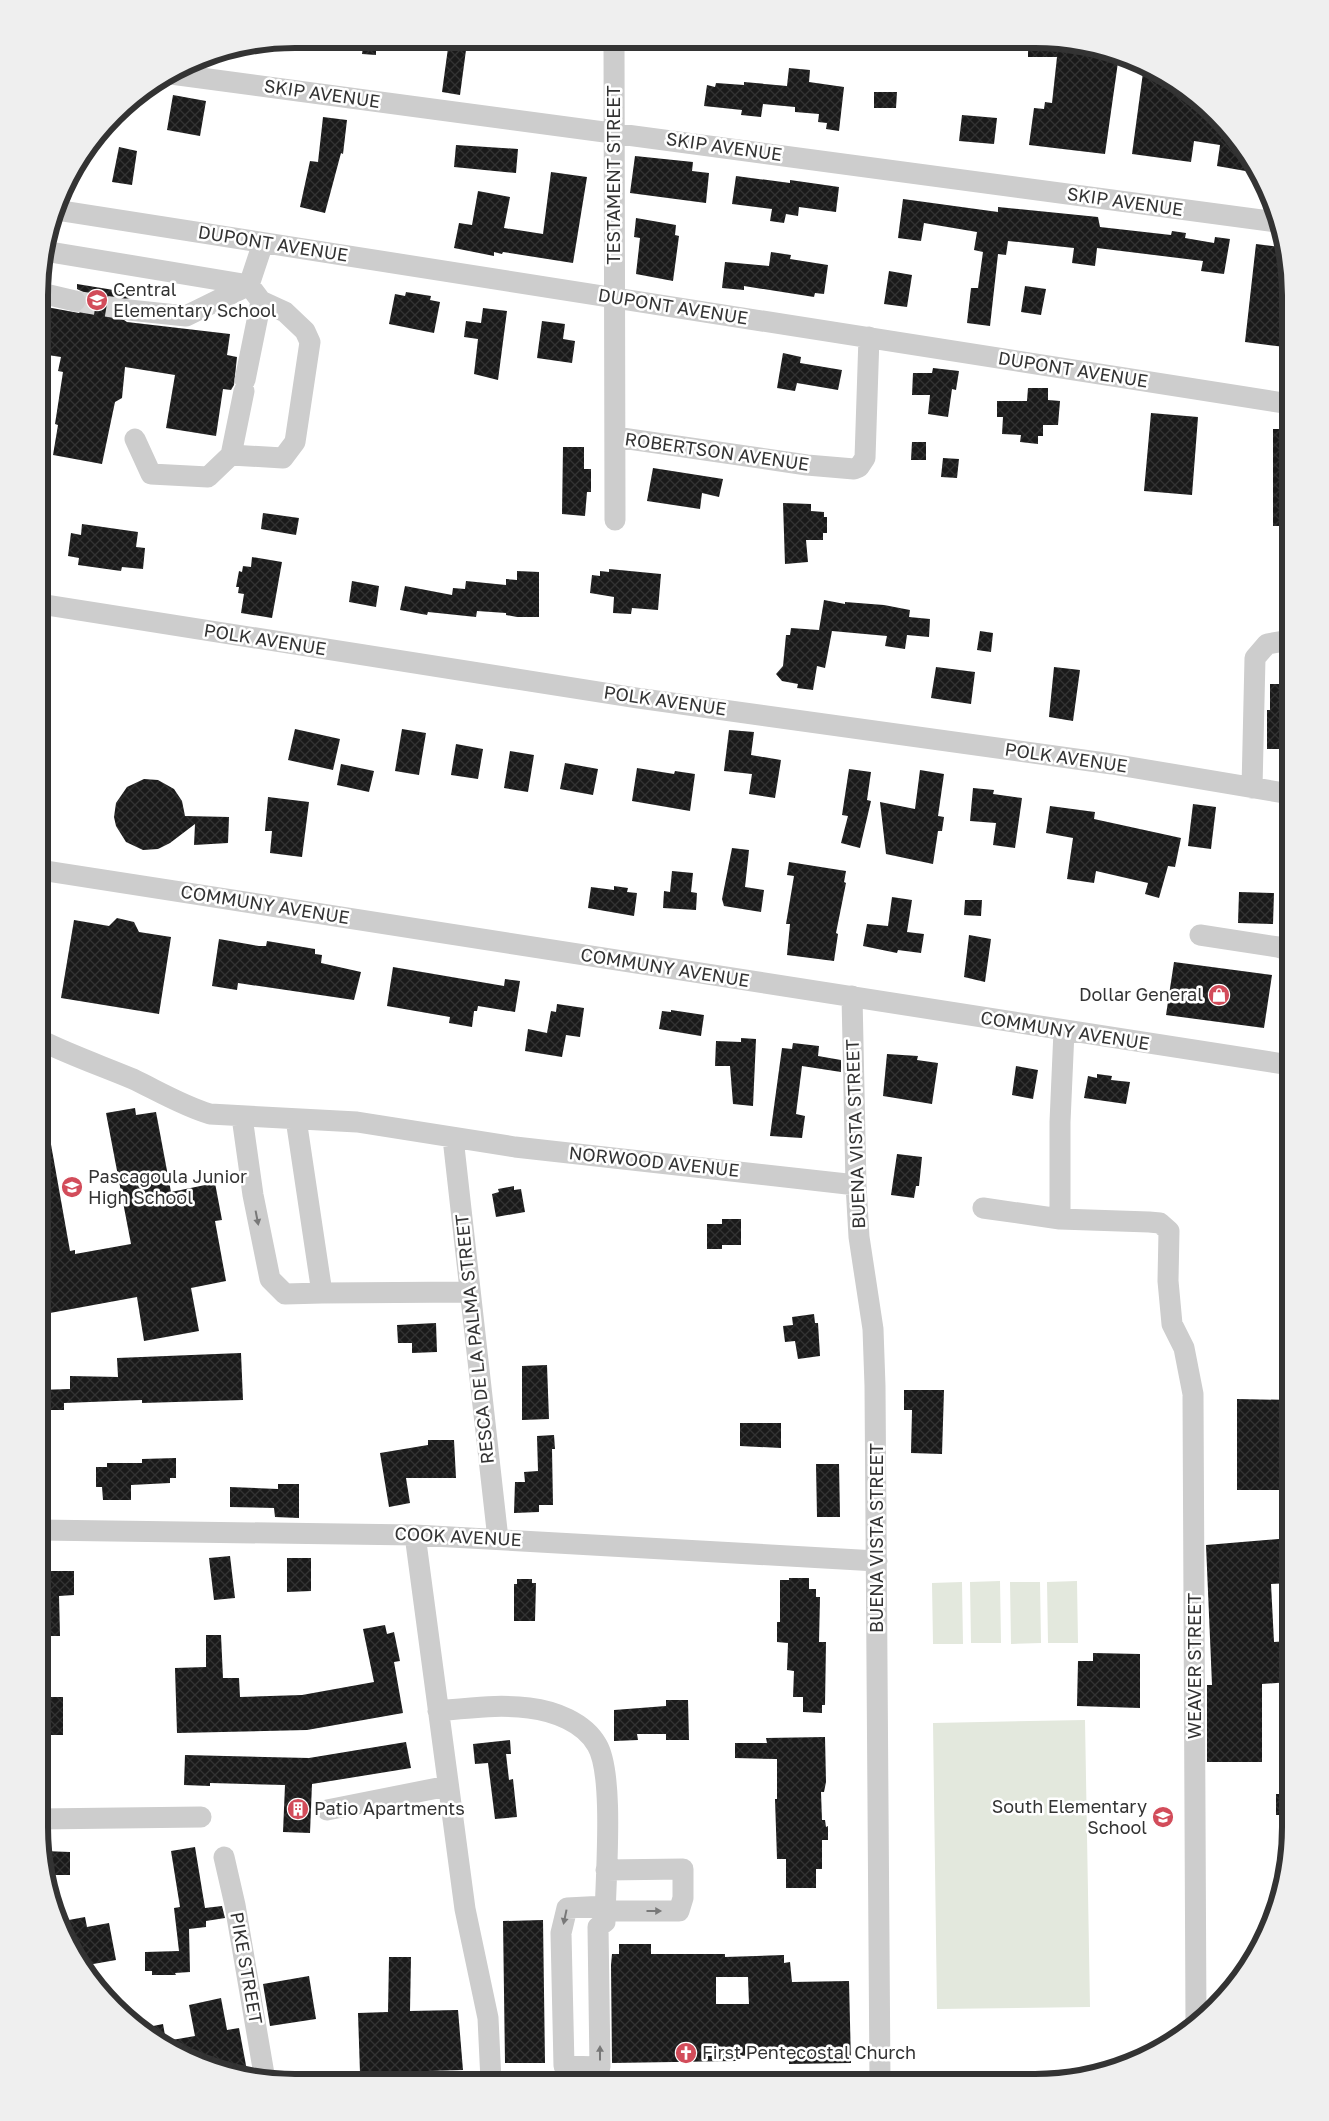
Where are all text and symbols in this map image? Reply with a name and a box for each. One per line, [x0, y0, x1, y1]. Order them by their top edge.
street label: SKIP AVENUE [263, 74, 382, 112]
street label: TESTAMENT STREET [602, 85, 624, 265]
street label: SKIP AVENUE [665, 127, 784, 165]
street label: SKIP AVENUE [1066, 182, 1185, 220]
street label: DUPONT AVENUE [197, 220, 350, 266]
place label: Central Elementary School [113, 278, 277, 321]
street label: DUPONT AVENUE [597, 283, 750, 329]
school or university icon: Central Elementary School [85, 288, 109, 312]
street label: DUPONT AVENUE [997, 346, 1150, 392]
street label: ROBERTSON AVENUE [624, 427, 811, 475]
street label: POLK AVENUE [202, 618, 328, 660]
street label: POLK AVENUE [602, 681, 728, 720]
street label: POLK AVENUE [1003, 738, 1129, 777]
street label: COMMUNY AVENUE [179, 880, 351, 928]
street label: COMMUNY AVENUE [579, 943, 751, 991]
place label: Dollar General [1079, 983, 1203, 1005]
shop icon: Dollar General [1207, 983, 1231, 1007]
street label: COMMUNY AVENUE [979, 1006, 1151, 1054]
street label: BUENA VISTA STREET [841, 1039, 869, 1229]
street label: NORWOOD AVENUE [568, 1141, 740, 1181]
place label: Pascagoula Junior High School [88, 1165, 247, 1208]
school or university icon: Pascagoula Junior High School [60, 1175, 84, 1199]
one-way arrow [253, 1210, 261, 1225]
street label: RESCA DE LA PALMA STREET [450, 1213, 498, 1465]
street label: BUENA VISTA STREET [865, 1443, 887, 1633]
street label: COOK AVENUE [394, 1522, 522, 1550]
street label: WEAVER STREET [1183, 1593, 1205, 1739]
place label: South Elementary School [992, 1795, 1147, 1838]
building icon: Patio Apartments [286, 1797, 310, 1821]
place label: Patio Apartments [314, 1797, 465, 1819]
school or university icon: South Elementary School [1151, 1805, 1175, 1829]
one-way arrow [646, 1907, 662, 1915]
street label: PIKE STREET [226, 1910, 268, 2026]
one-way arrow [560, 1910, 568, 1926]
church icon: First Pentecostal Church [674, 2041, 698, 2065]
place label: First Pentecostal Church [702, 2041, 916, 2063]
one-way arrow [596, 2045, 604, 2061]

